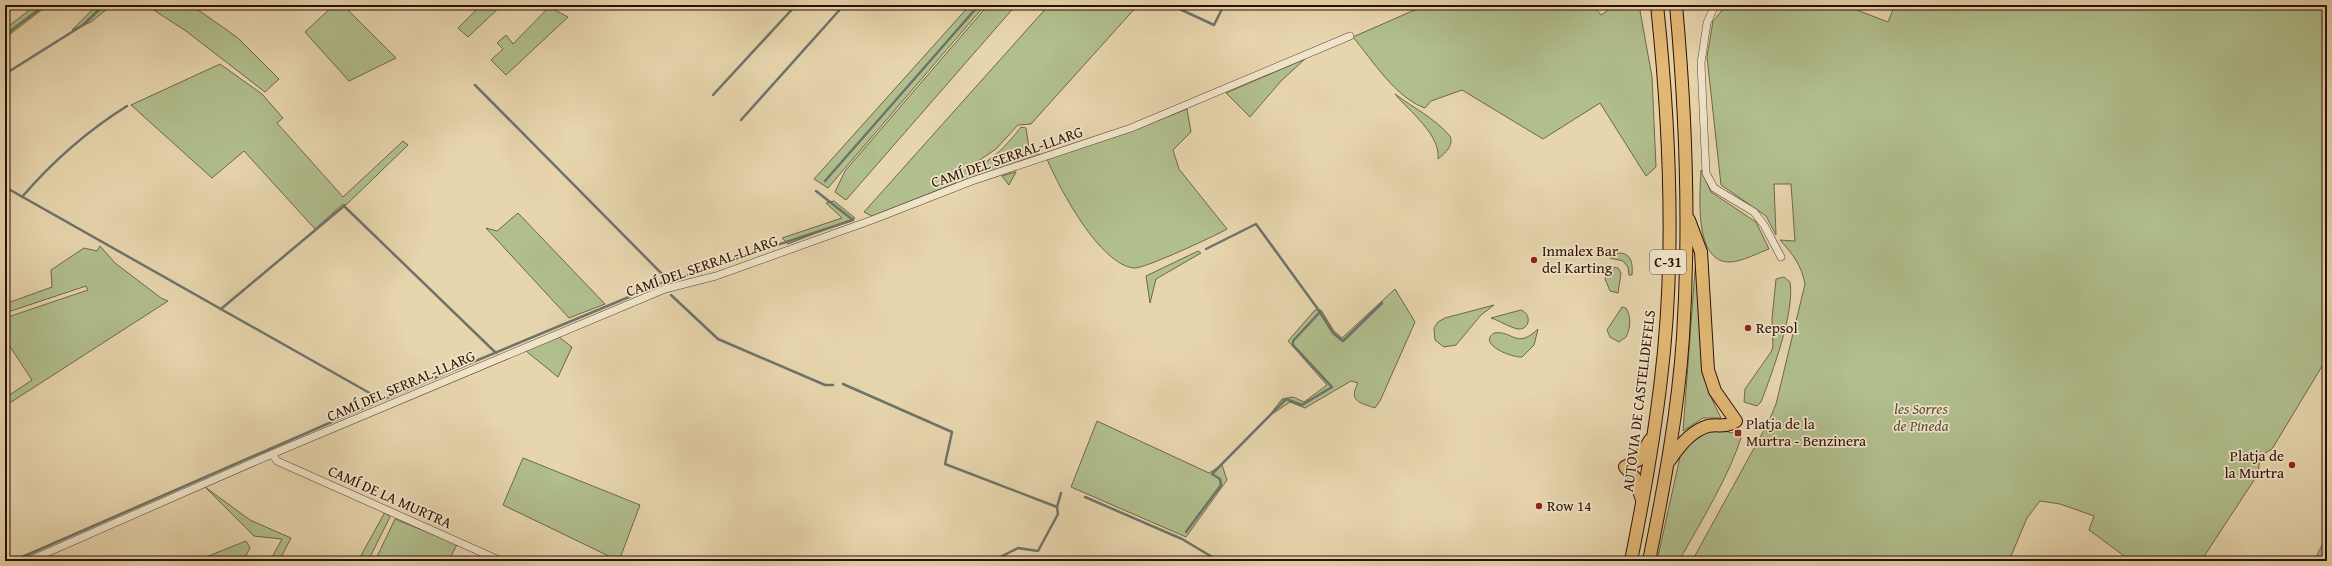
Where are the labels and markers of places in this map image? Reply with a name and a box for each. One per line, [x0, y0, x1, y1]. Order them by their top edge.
place label: Inmalex Bar del Karting [1542, 240, 1618, 278]
marker: Inmalex Bar del Karting [1529, 255, 1539, 265]
place label: Repsol [1756, 317, 1798, 338]
marker: Repsol [1743, 323, 1753, 333]
place label: Platja de la Murtra - Benzinera [1746, 413, 1866, 451]
marker: Platja de la Murtra - Benzinera [1733, 428, 1743, 438]
place label: Platja de la Murtra [2224, 445, 2284, 483]
marker: Platja de la Murtra [2287, 460, 2297, 470]
place label: Row 14 [1547, 495, 1591, 516]
marker: Row 14 [1534, 501, 1544, 511]

